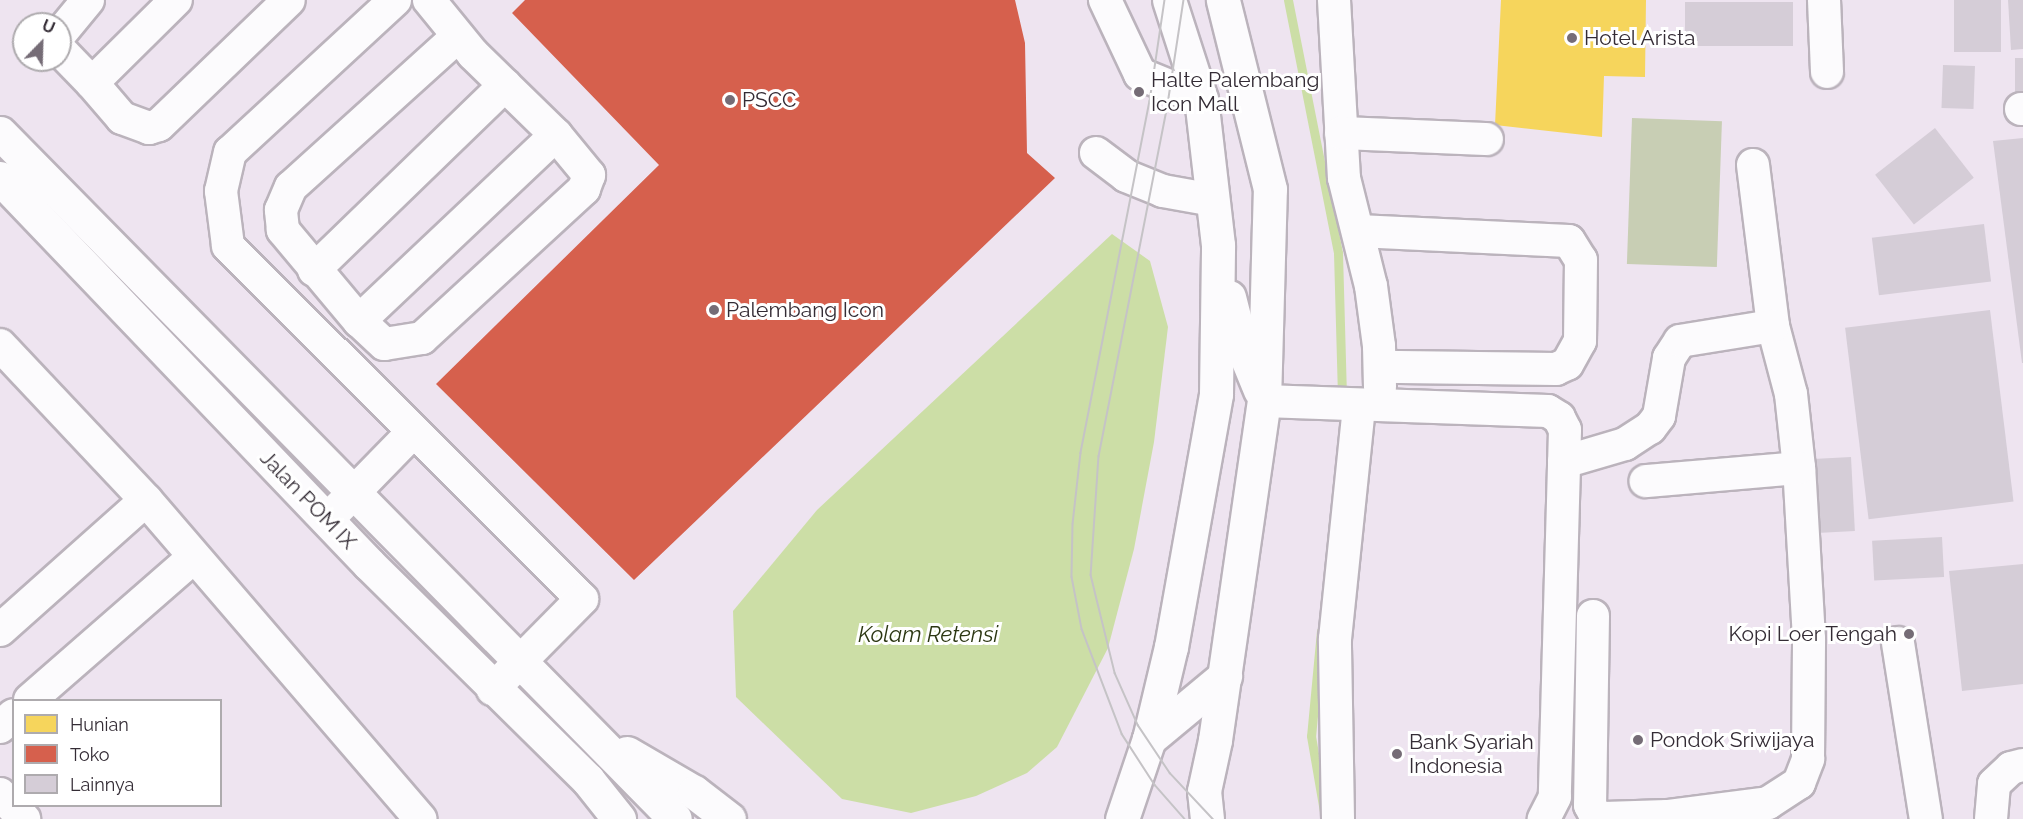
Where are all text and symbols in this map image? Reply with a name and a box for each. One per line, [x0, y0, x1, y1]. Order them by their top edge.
north arrow [12, 12, 72, 72]
text: U [39, 16, 58, 38]
place label: Hotel Arista [1584, 25, 1697, 51]
marker: Hotel Arista [1565, 31, 1579, 45]
place label: Halte Palembang Icon Mall [1151, 67, 1319, 117]
marker: Halte Palembang Icon Mall [1132, 85, 1146, 99]
place label: PSCC [742, 87, 796, 113]
marker: PSCC [723, 93, 737, 107]
place label: Palembang Icon [726, 297, 884, 323]
marker: Palembang Icon [707, 303, 721, 317]
street label: Jalan POM IX [255, 445, 361, 555]
place label: Kopi Loer Tengah [1728, 621, 1897, 647]
water label: Kolam Retensi [858, 622, 998, 648]
marker: Kopi Loer Tengah [1902, 627, 1916, 641]
legend [12, 699, 222, 807]
text: Hunian [70, 714, 129, 735]
place label: Pondok Sriwijaya [1650, 727, 1814, 753]
place label: Bank Syariah Indonesia [1409, 729, 1534, 779]
marker: Pondok Sriwijaya [1631, 733, 1645, 747]
text: Toko [70, 744, 109, 765]
marker: Bank Syariah Indonesia [1390, 747, 1404, 761]
text: Lainnya [70, 774, 134, 795]

